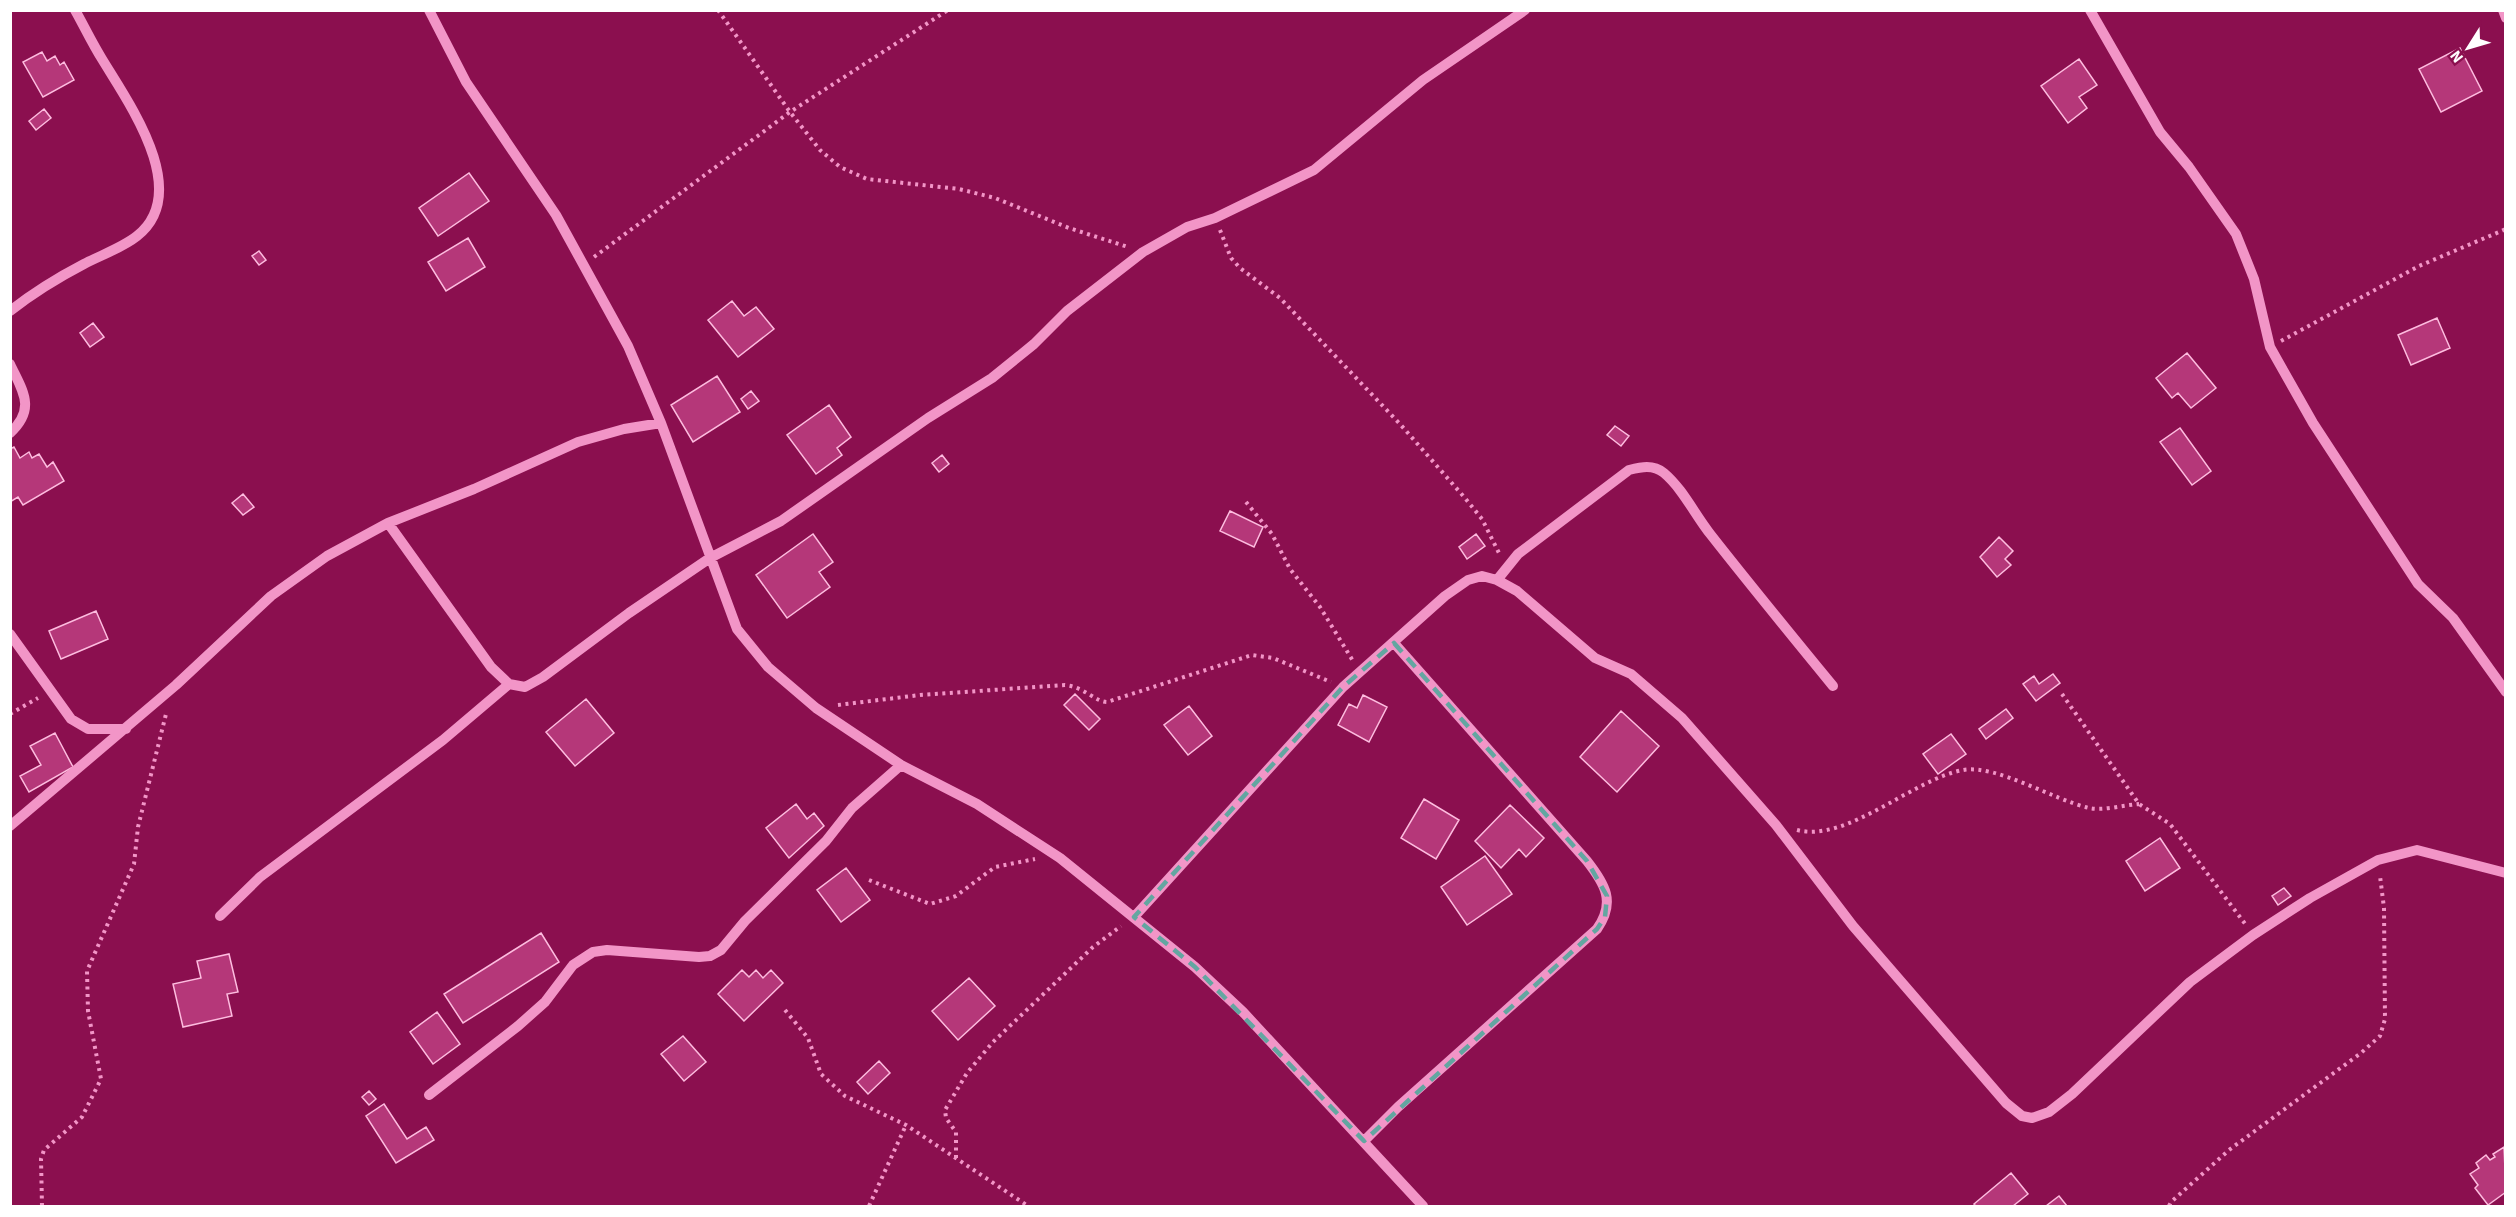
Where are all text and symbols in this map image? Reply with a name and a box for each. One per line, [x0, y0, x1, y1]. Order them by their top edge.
north arrow [2438, 18, 2498, 78]
text: N [2445, 46, 2469, 67]

